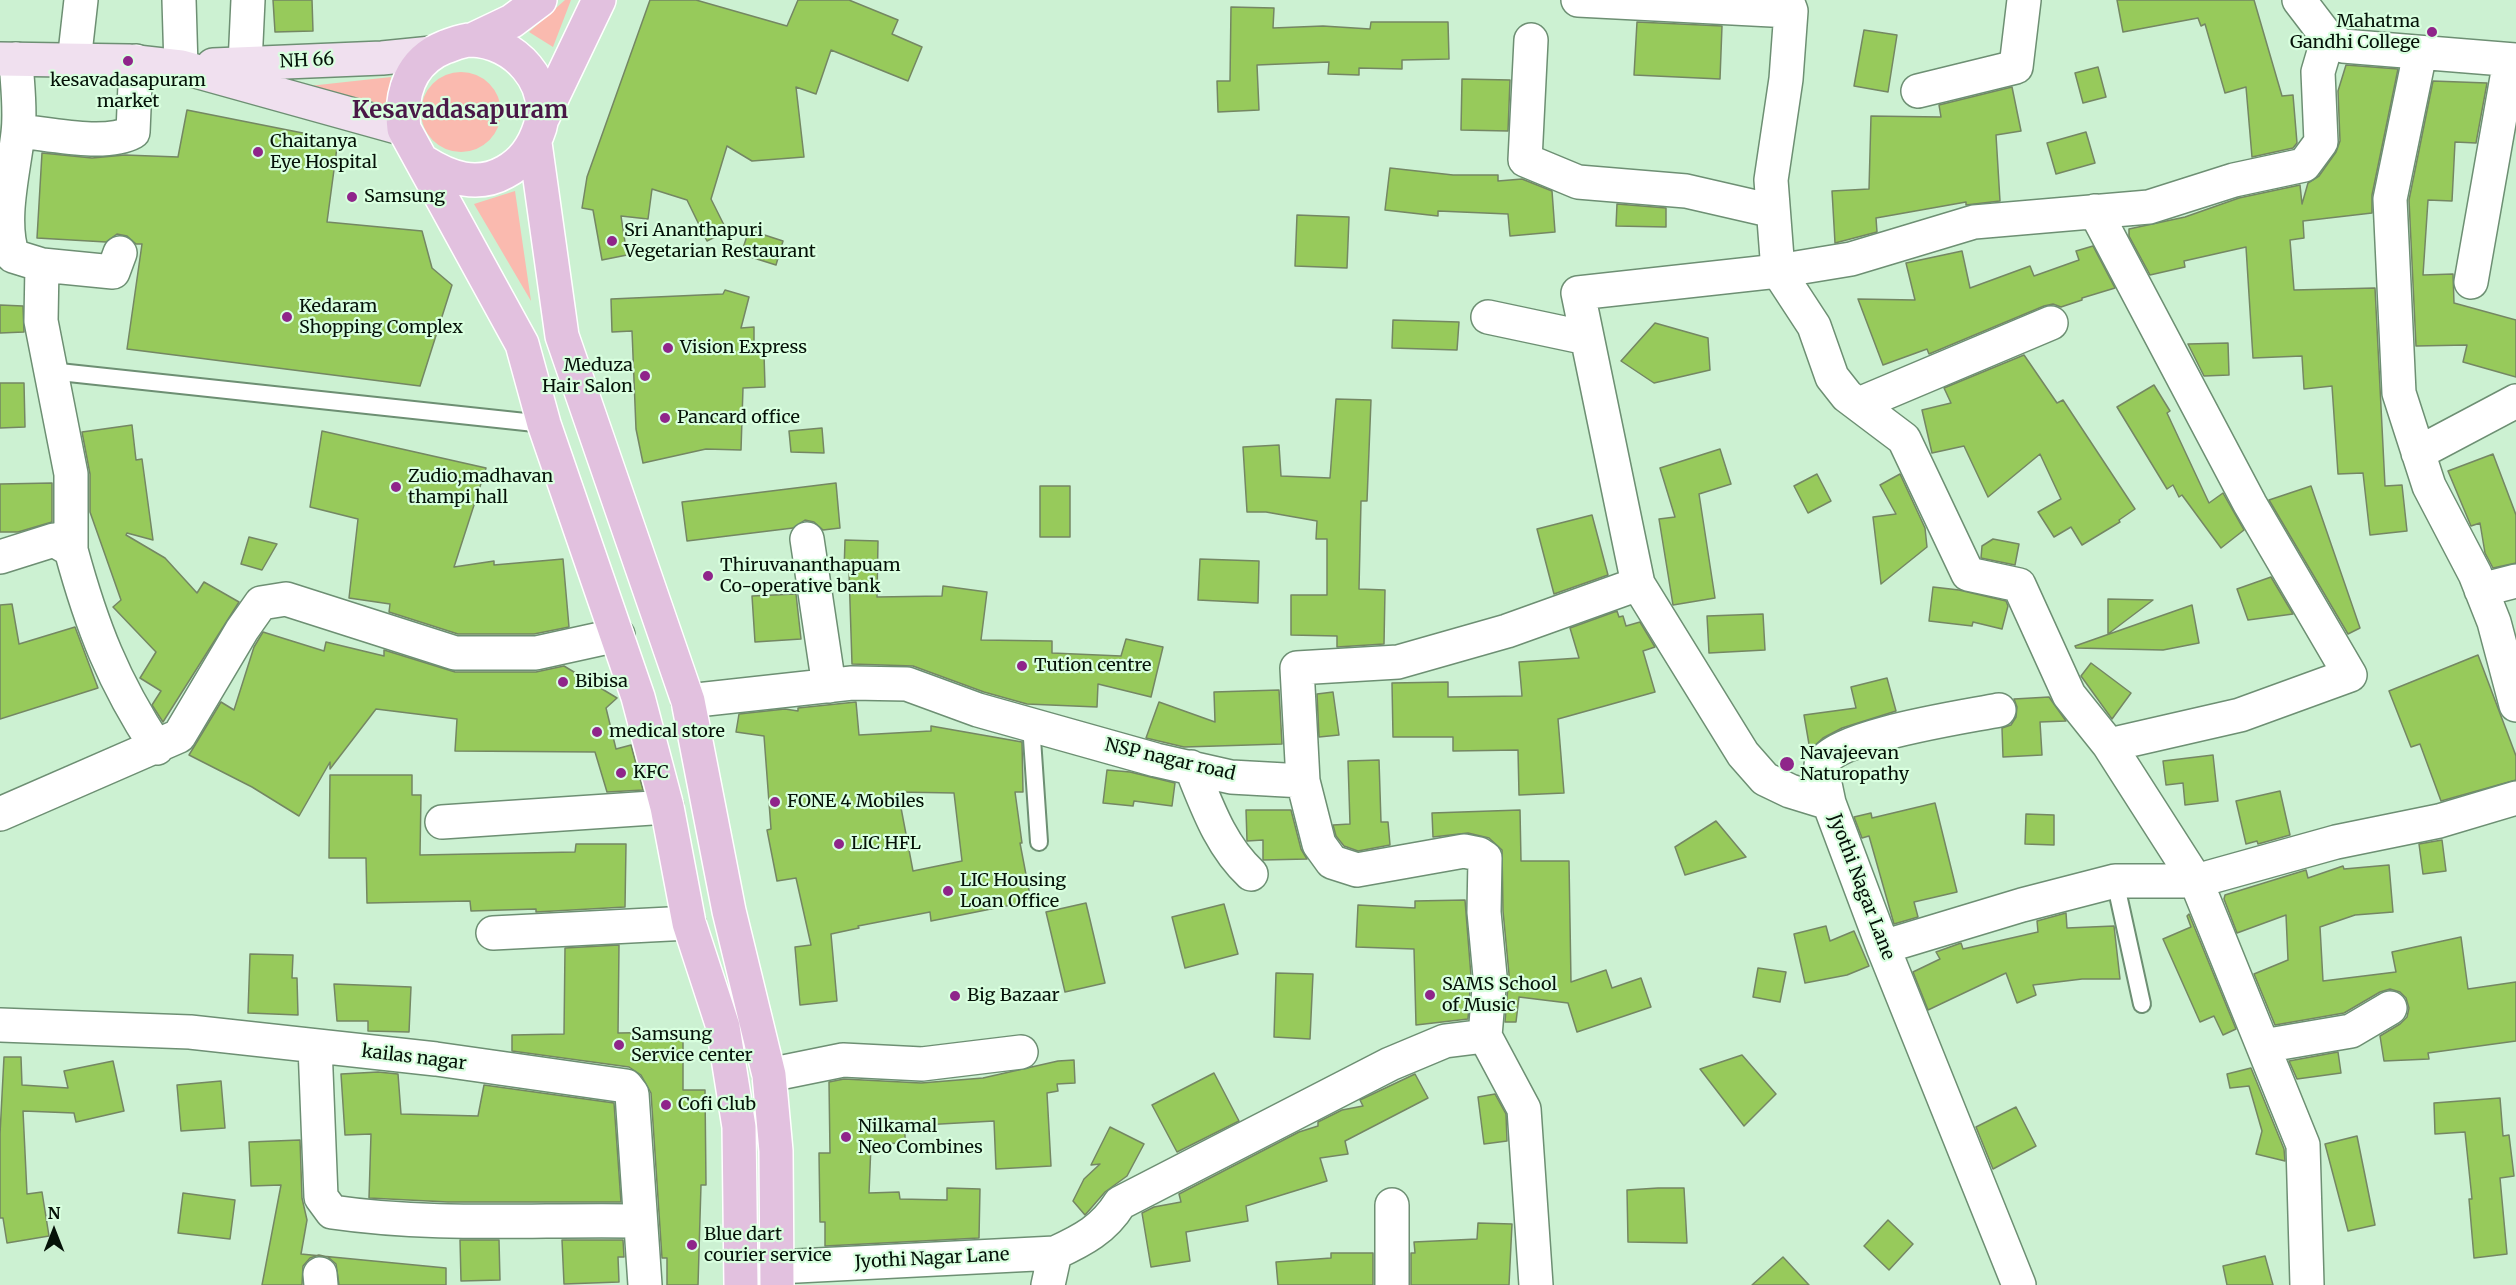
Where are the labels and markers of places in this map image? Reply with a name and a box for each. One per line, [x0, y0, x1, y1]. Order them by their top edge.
place label: Mahatma Gandhi College [2290, 11, 2420, 54]
marker: Mahatma Gandhi College [2425, 25, 2439, 39]
marker: kesavadasapuram market [121, 54, 135, 68]
place label: kesavadasapuram market [50, 70, 206, 112]
place label: Chaitanya Eye Hospital [270, 131, 377, 174]
marker: Chaitanya Eye Hospital [251, 145, 265, 159]
place label: Samsung [364, 186, 445, 208]
marker: Samsung [345, 190, 359, 204]
place label: Sri Ananthapuri Vegetarian Restaurant [624, 220, 816, 262]
marker: Sri Ananthapuri Vegetarian Restaurant [605, 234, 619, 248]
place label: Kedaram Shopping Complex [299, 296, 463, 338]
marker: Kedaram Shopping Complex [280, 310, 294, 324]
place label: Vision Express [680, 337, 807, 359]
marker: Vision Express [661, 341, 675, 355]
place label: Meduza Hair Salon [542, 355, 633, 398]
marker: Meduza Hair Salon [638, 369, 652, 383]
place label: Pancard office [677, 407, 800, 429]
marker: Pancard office [658, 411, 672, 425]
place label: Zudio,madhavan thampi hall [408, 466, 553, 508]
marker: Zudio,madhavan thampi hall [389, 480, 403, 494]
place label: Thiruvananthapuam Co-operative bank [720, 555, 901, 598]
marker: Thiruvananthapuam Co-operative bank [701, 569, 715, 583]
place label: Tution centre [1034, 655, 1151, 677]
marker: Tution centre [1015, 659, 1029, 673]
place label: Bibisa [575, 671, 628, 693]
marker: Bibisa [556, 675, 570, 689]
place label: medical store [609, 721, 725, 743]
marker: medical store [590, 725, 604, 739]
place label: Navajeevan Naturopathy [1800, 743, 1909, 786]
marker: Navajeevan Naturopathy [1778, 755, 1796, 773]
place label: KFC [633, 762, 669, 784]
marker: KFC [614, 766, 628, 780]
place label: FONE 4 Mobiles [787, 791, 924, 813]
marker: FONE 4 Mobiles [768, 795, 782, 809]
place label: LIC HFL [851, 833, 921, 855]
marker: LIC HFL [832, 837, 846, 851]
place label: LIC Housing Loan Office [960, 870, 1066, 912]
marker: LIC Housing Loan Office [941, 884, 955, 898]
place label: SAMS School of Music [1442, 974, 1557, 1016]
place label: Big Bazaar [967, 985, 1060, 1007]
marker: SAMS School of Music [1423, 988, 1437, 1002]
marker: Big Bazaar [948, 989, 962, 1003]
place label: Samsung Service center [631, 1024, 753, 1066]
marker: Samsung Service center [612, 1038, 626, 1052]
place label: Cofi Club [678, 1094, 756, 1116]
marker: Cofi Club [659, 1098, 673, 1112]
place label: Nilkamal Neo Combines [858, 1116, 983, 1158]
marker: Nilkamal Neo Combines [839, 1130, 853, 1144]
place label: Blue dart courier service [704, 1224, 831, 1266]
marker: Blue dart courier service [685, 1238, 699, 1252]

